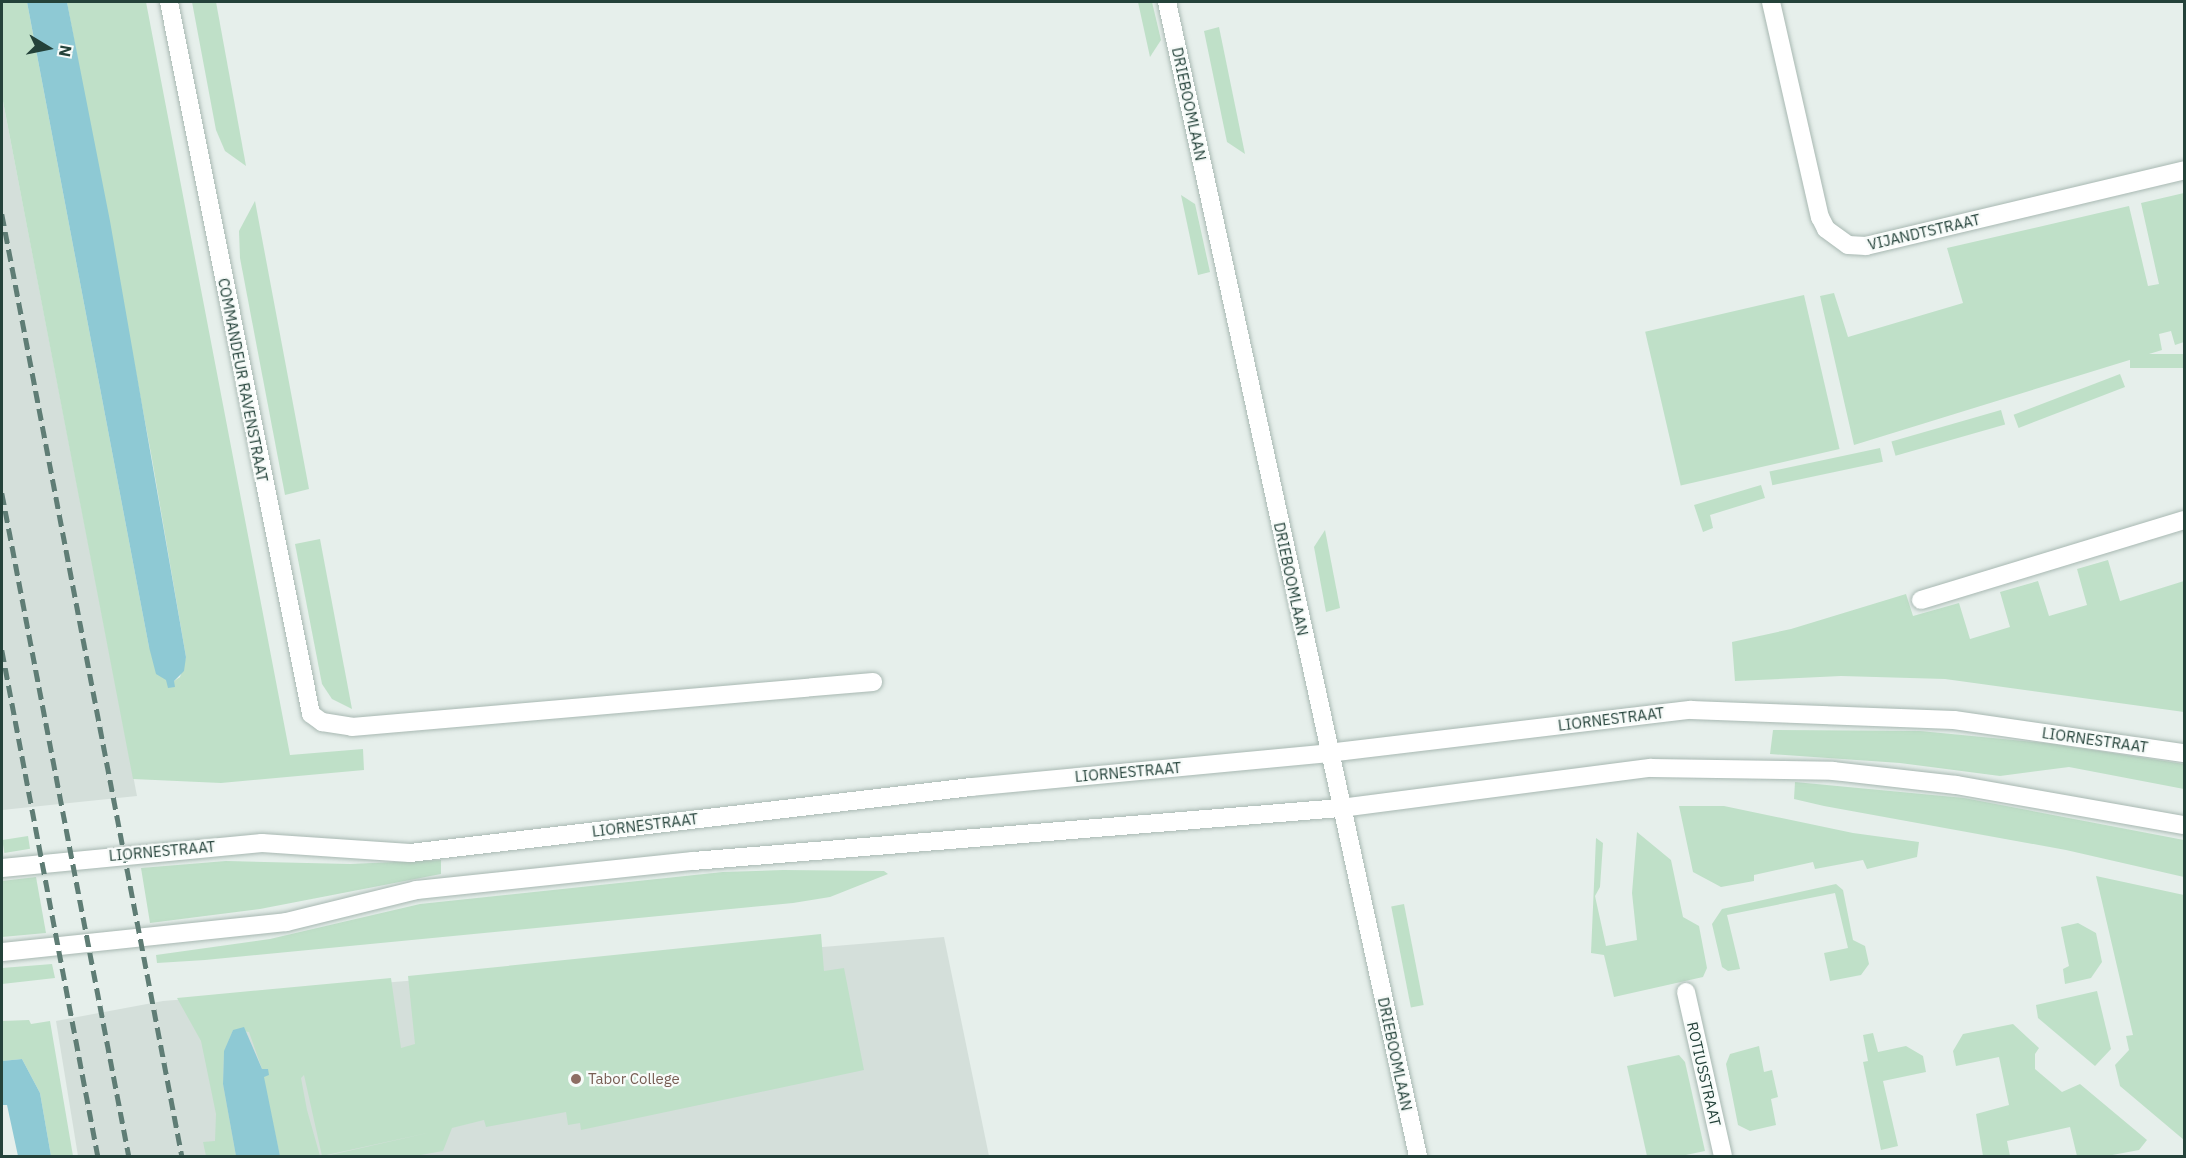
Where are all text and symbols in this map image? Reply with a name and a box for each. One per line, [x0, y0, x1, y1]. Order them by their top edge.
north arrow [18, 18, 78, 78]
text: N [55, 44, 77, 59]
street label: DRIEBOOMLAAN [1168, 46, 1210, 162]
street label: VIJANDTSTRAAT [1866, 210, 1982, 254]
street label: COMMANDEUR RAVENSTRAAT [214, 277, 272, 483]
street label: DRIEBOOMLAAN [1270, 521, 1312, 637]
street label: LIORNESTRAAT [1557, 704, 1665, 734]
street label: LIORNESTRAAT [2041, 724, 2149, 756]
street label: LIORNESTRAAT [1074, 758, 1182, 786]
street label: LIORNESTRAAT [591, 810, 699, 840]
street label: LIORNESTRAAT [108, 837, 216, 865]
street label: DRIEBOOMLAAN [1374, 996, 1416, 1112]
street label: ROTIUSSTRAAT [1683, 1020, 1725, 1128]
place label: Tabor College [588, 1070, 680, 1088]
marker: Tabor College [569, 1072, 583, 1086]

